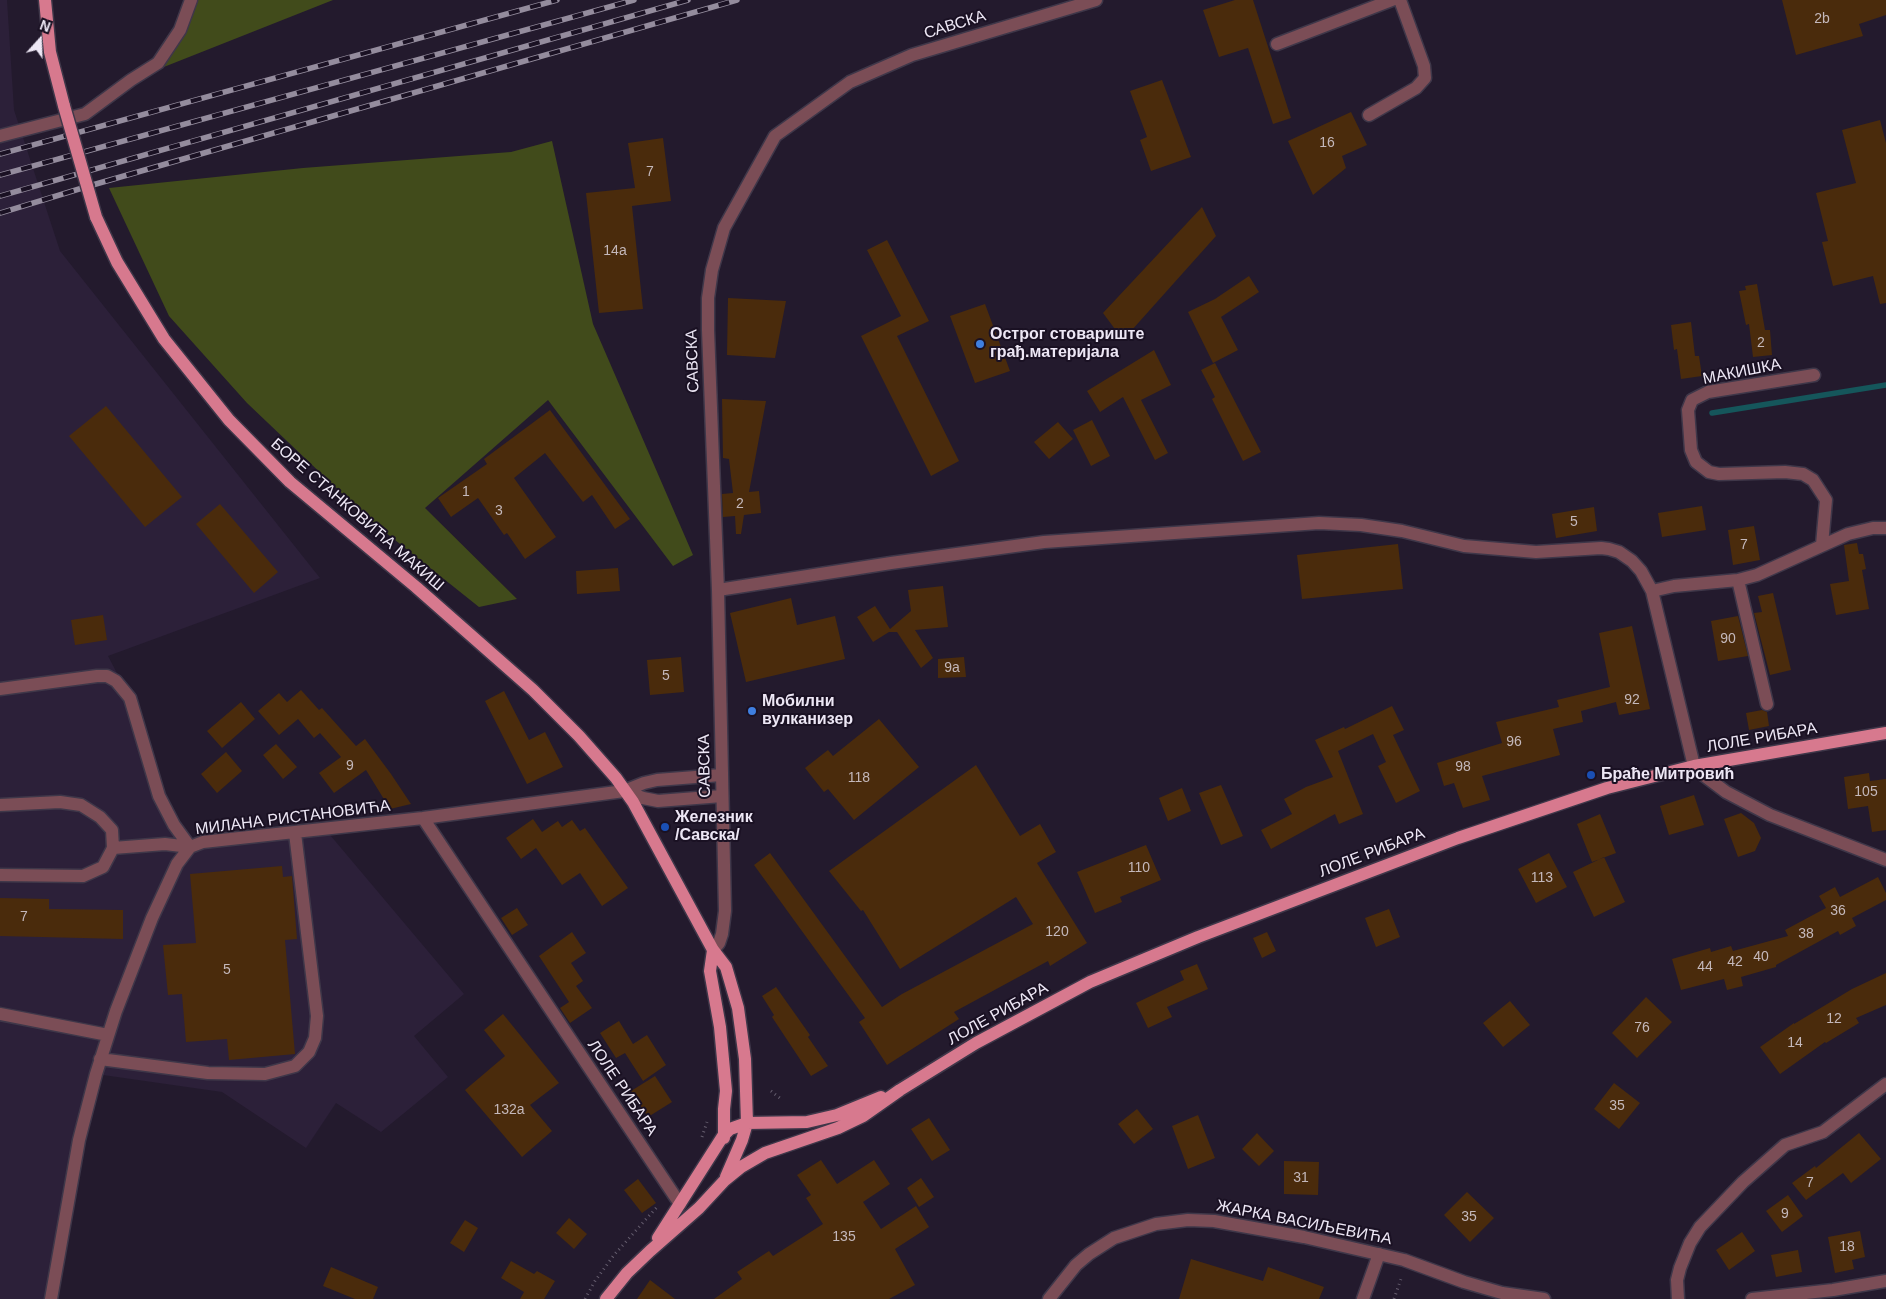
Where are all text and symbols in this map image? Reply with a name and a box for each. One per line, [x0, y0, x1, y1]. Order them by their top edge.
street label: САВСКА [922, 7, 988, 43]
house number: 2b [1814, 11, 1830, 27]
north arrow [15, 15, 65, 65]
text: N [38, 17, 53, 35]
house number: 16 [1319, 135, 1335, 151]
house number: 7 [646, 164, 654, 180]
house number: 14a [603, 243, 627, 259]
place label: Острог стовариште грађ.материјала [990, 325, 1144, 363]
street label: САВСКА [682, 329, 704, 393]
house number: 2 [1757, 335, 1765, 351]
marker: Острог стовариште грађ.материјала [974, 338, 986, 350]
street label: МАКИШКА [1701, 355, 1783, 389]
street label: БОРЕ СТАНКОВИЋА МАКИШ [267, 435, 447, 595]
house number: 1 [462, 484, 470, 500]
house number: 2 [736, 496, 744, 512]
house number: 3 [495, 503, 503, 519]
house number: 5 [1570, 514, 1578, 530]
house number: 7 [1740, 537, 1748, 553]
house number: 90 [1720, 631, 1736, 647]
house number: 9a [944, 660, 960, 676]
house number: 5 [662, 668, 670, 684]
place label: Мобилни вулканизер [762, 692, 853, 730]
house number: 92 [1624, 692, 1640, 708]
marker: Мобилни вулканизер [746, 705, 758, 717]
street label: ЛОЛЕ РИБАРА [1705, 719, 1819, 757]
street label: САВСКА [695, 734, 715, 798]
house number: 96 [1506, 734, 1522, 750]
house number: 9 [346, 758, 354, 774]
house number: 98 [1455, 759, 1471, 775]
place label: Браће Митровић [1601, 765, 1734, 785]
marker: Браће Митровић [1585, 769, 1597, 781]
house number: 118 [848, 770, 870, 786]
house number: 105 [1854, 784, 1878, 800]
street label: МИЛАНА РИСТАНОВИЋА [194, 797, 392, 839]
place label: Железник /Савска/ [675, 808, 753, 846]
marker: Железник /Савска/ [659, 821, 671, 833]
street label: ЛОЛЕ РИБАРА [1316, 824, 1428, 882]
house number: 110 [1128, 860, 1150, 876]
house number: 113 [1531, 870, 1553, 886]
house number: 36 [1830, 903, 1846, 919]
house number: 7 [20, 909, 28, 925]
house number: 120 [1045, 924, 1069, 940]
house number: 38 [1798, 926, 1814, 942]
house number: 40 [1753, 949, 1769, 965]
house number: 42 [1727, 954, 1743, 970]
house number: 44 [1697, 959, 1713, 975]
house number: 5 [223, 962, 231, 978]
street label: ЛОЛЕ РИБАРА [945, 979, 1051, 1049]
house number: 12 [1826, 1011, 1842, 1027]
house number: 76 [1634, 1020, 1650, 1036]
house number: 14 [1787, 1035, 1803, 1051]
street label: ЛОЛЕ РИБАРА [583, 1036, 661, 1140]
house number: 35 [1609, 1098, 1625, 1114]
house number: 132a [493, 1102, 525, 1118]
house number: 31 [1293, 1170, 1309, 1186]
house number: 7 [1806, 1175, 1814, 1191]
street label: ЖАРКА ВАСИЉЕВИЋА [1215, 1197, 1393, 1249]
house number: 9 [1781, 1206, 1789, 1222]
house number: 35 [1461, 1209, 1477, 1225]
house number: 135 [832, 1229, 856, 1245]
house number: 18 [1839, 1239, 1855, 1255]

